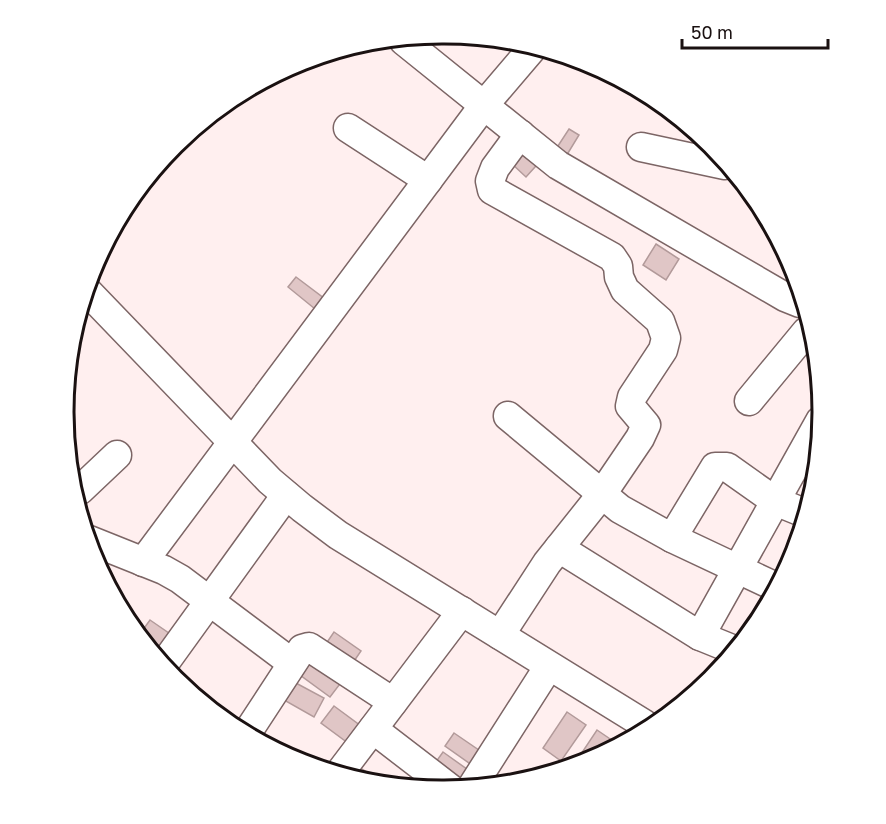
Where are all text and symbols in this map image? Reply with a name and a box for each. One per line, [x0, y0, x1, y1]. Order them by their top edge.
scale bar [682, 12, 828, 50]
text: 50 m [691, 21, 733, 43]

